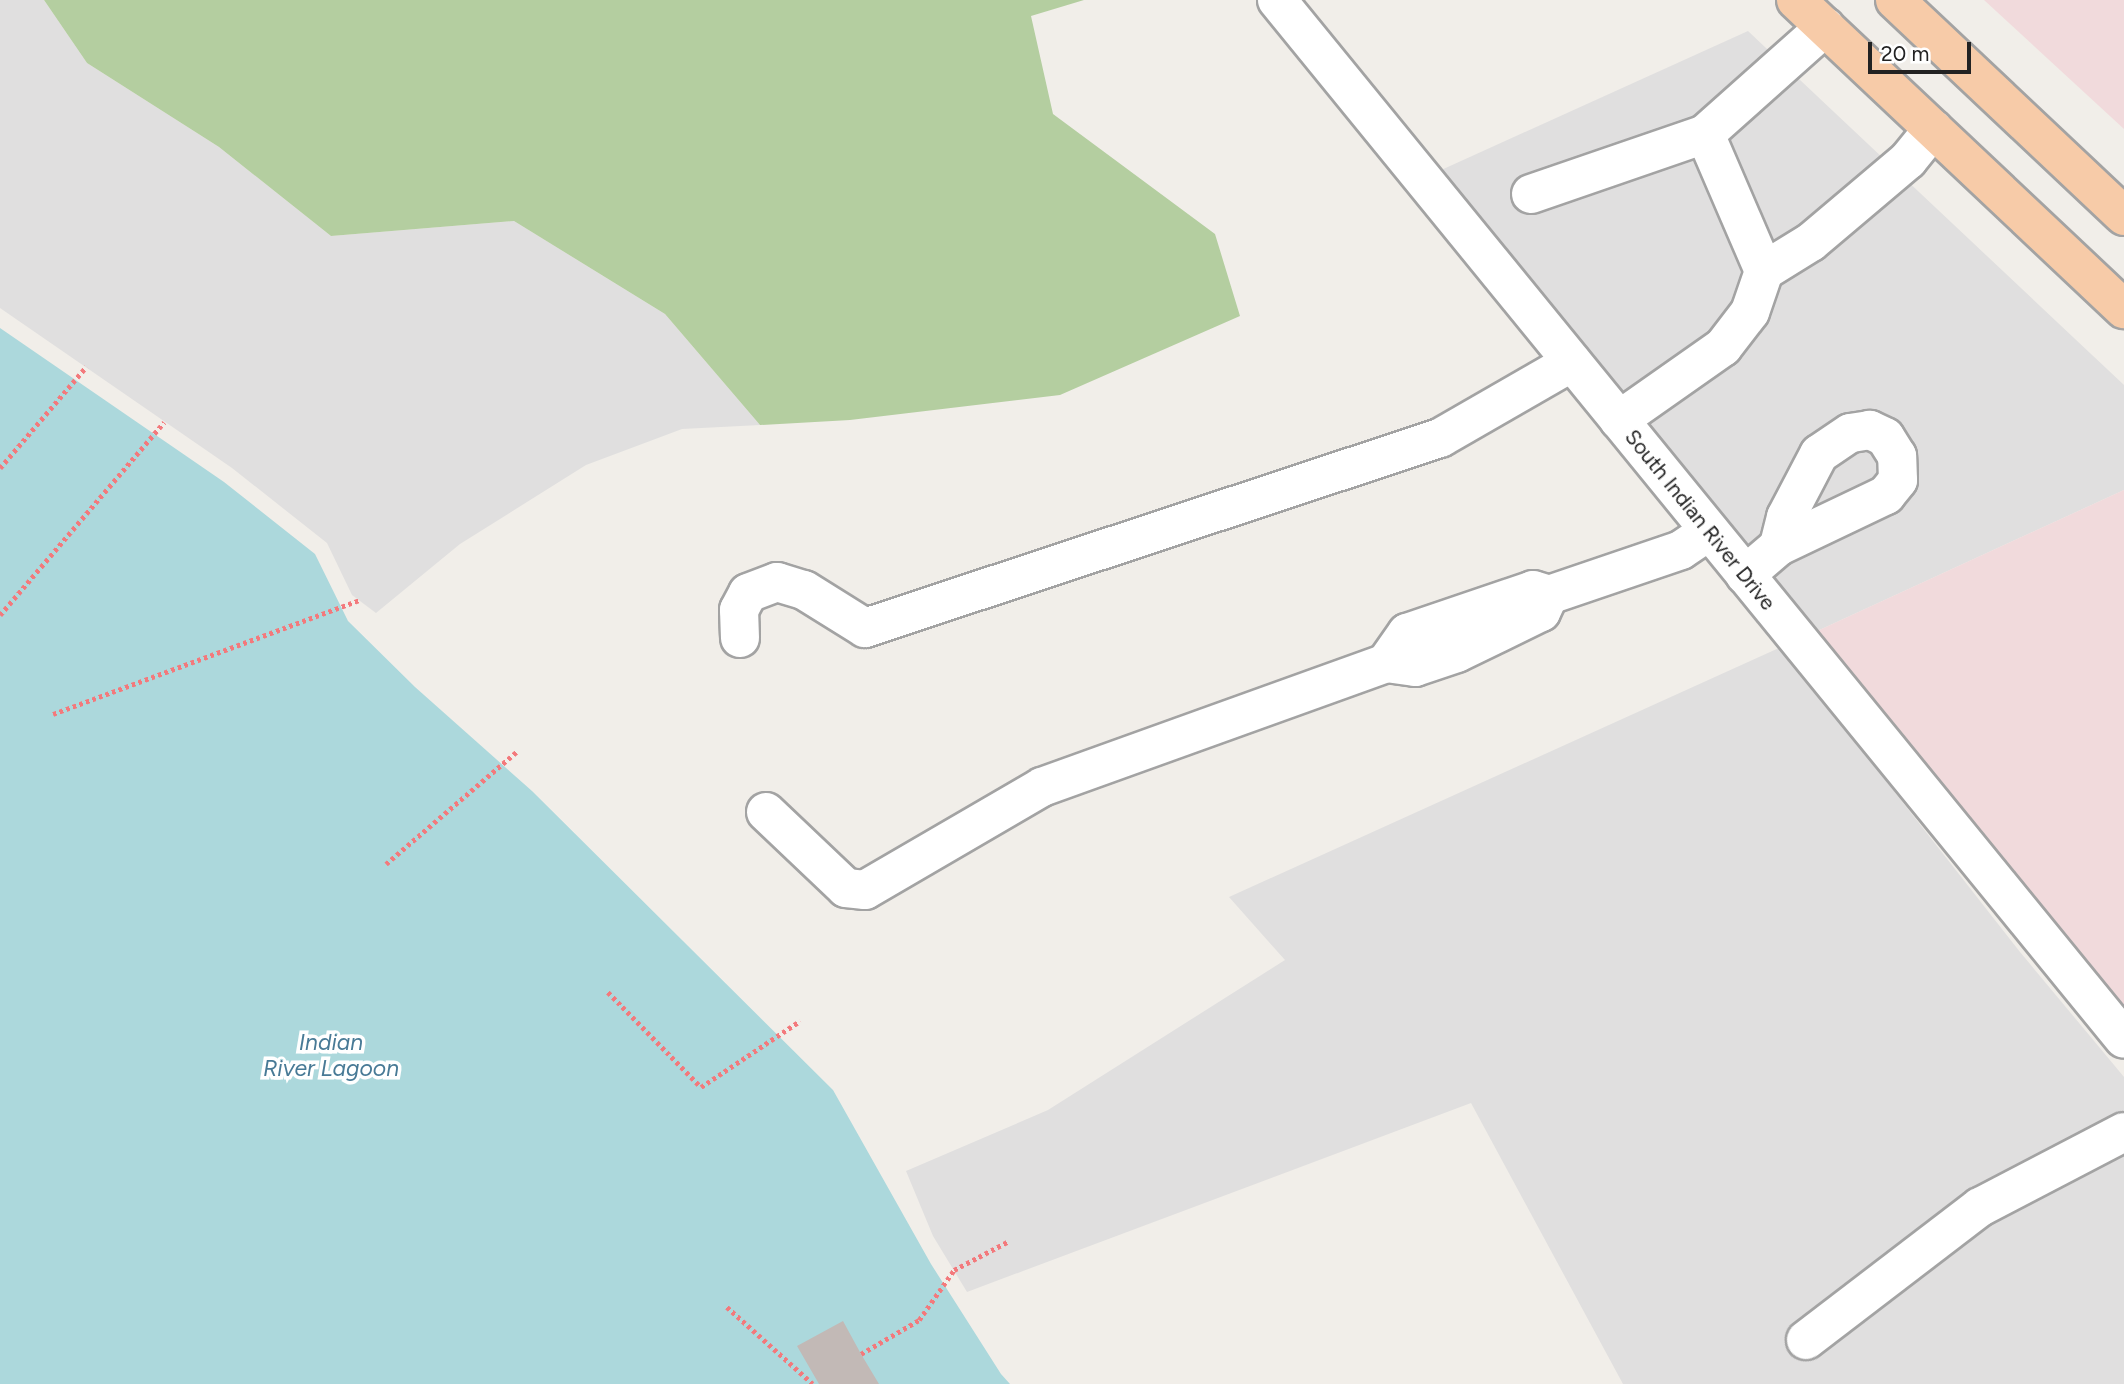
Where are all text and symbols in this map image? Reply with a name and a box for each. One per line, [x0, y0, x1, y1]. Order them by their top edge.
scale bar [1872, 28, 1975, 72]
text: 20 m [1881, 41, 1929, 66]
street label: South Indian River Drive [1619, 425, 1781, 615]
water label: Indian River Lagoon [263, 1028, 399, 1082]

